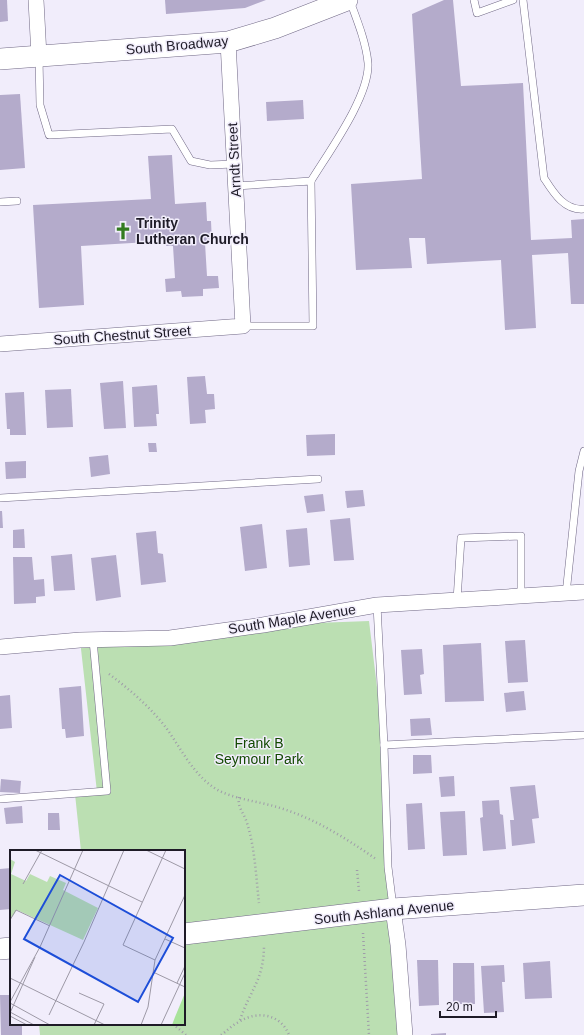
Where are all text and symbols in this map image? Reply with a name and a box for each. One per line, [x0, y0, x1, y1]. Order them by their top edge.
street label: South Broadway [125, 33, 229, 57]
street label: Arndt Street [224, 122, 244, 198]
place label: Trinity Lutheran Church [136, 215, 249, 247]
church icon: Trinity Lutheran Church [113, 221, 133, 241]
street label: South Chestnut Street [53, 322, 191, 348]
street label: South Maple Avenue [227, 601, 357, 637]
park label: Frank B Seymour Park [215, 735, 304, 767]
inset map [10, 850, 185, 1025]
street label: South Ashland Avenue [313, 897, 455, 927]
scale bar [440, 993, 496, 1019]
text: 20 m [446, 1000, 473, 1014]

